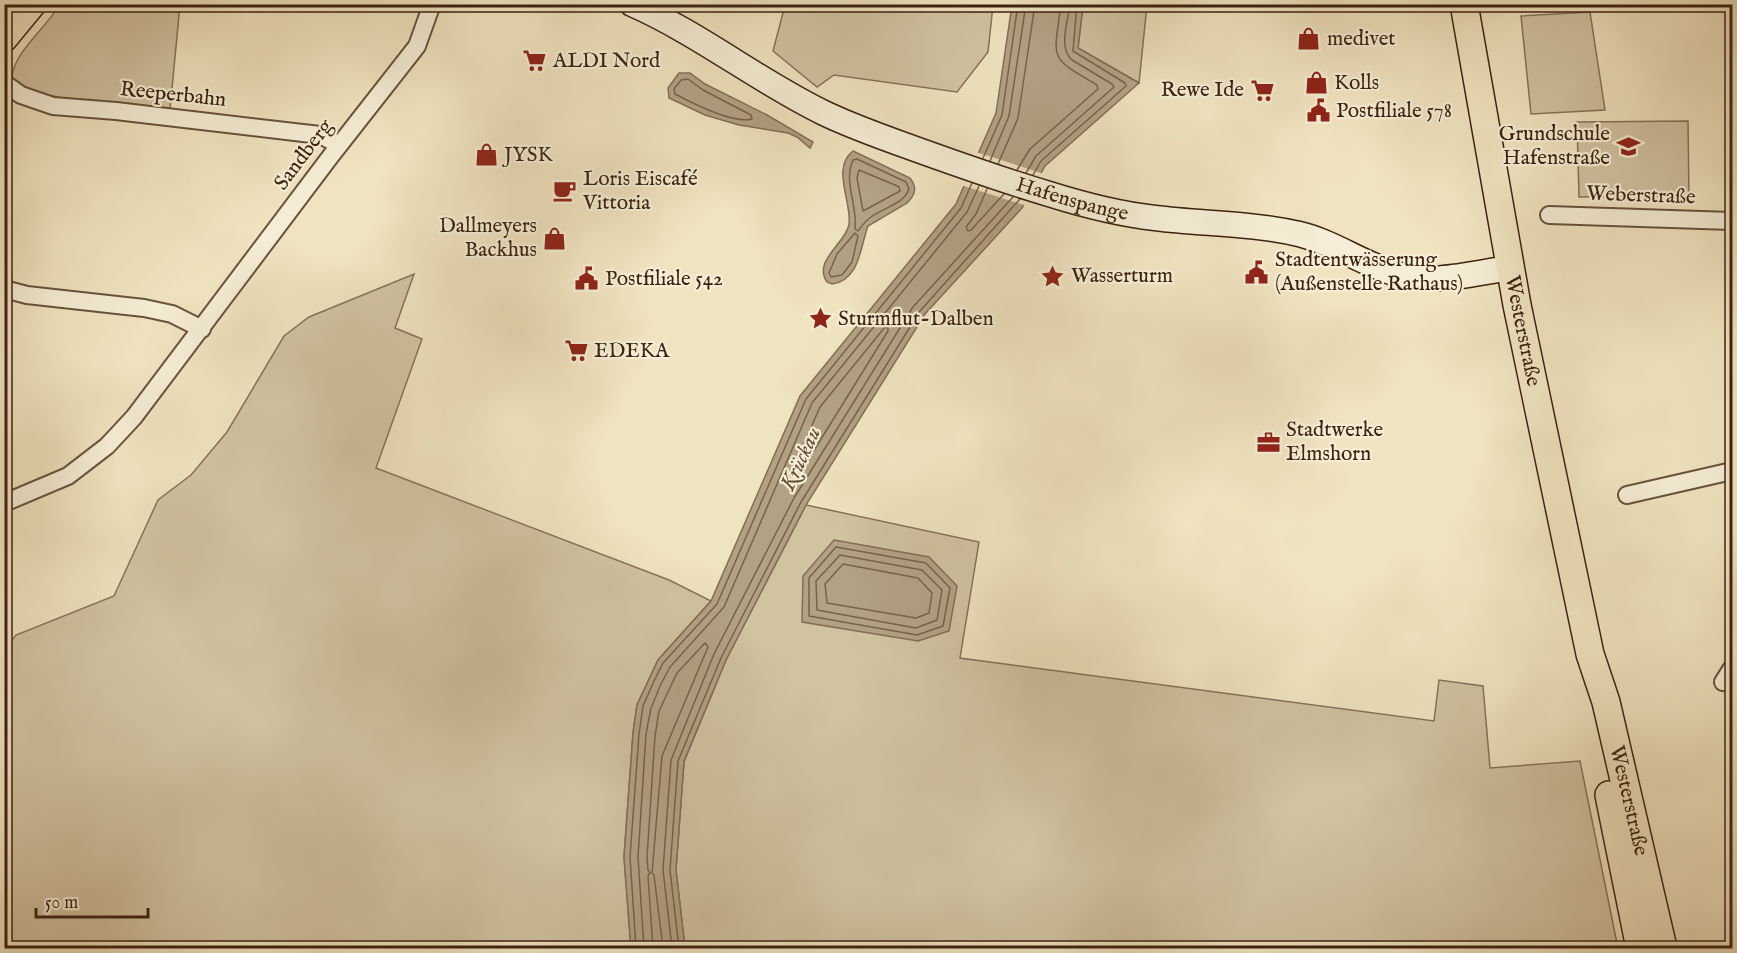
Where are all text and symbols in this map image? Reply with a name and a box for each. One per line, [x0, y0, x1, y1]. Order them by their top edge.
shop icon: medivet [1296, 26, 1322, 52]
place label: medivet [1327, 26, 1396, 53]
supermarket icon: ALDI Nord [522, 48, 548, 74]
place label: ALDI Nord [552, 48, 661, 75]
shop icon: Kolls [1303, 70, 1329, 96]
place label: Kolls [1334, 70, 1379, 97]
street label: Reeperbahn [119, 76, 227, 114]
place label: Rewe Ide [1161, 77, 1244, 104]
supermarket icon: Rewe Ide [1249, 77, 1275, 103]
public building icon: Postfiliale 578 [1305, 98, 1331, 124]
place label: Postfiliale 578 [1336, 98, 1452, 125]
street label: Sandberg [268, 114, 340, 196]
place label: Grundschule Hafenstraße [1499, 121, 1610, 172]
school or university icon: Grundschule Hafenstraße [1615, 133, 1641, 159]
shop icon: JYSK [473, 142, 499, 168]
place label: JYSK [502, 142, 554, 169]
place label: Loris Eiscafé Vittoria [582, 166, 698, 217]
street label: Hafenspange [1013, 171, 1131, 227]
cafe icon: Loris Eiscafé Vittoria [552, 178, 578, 204]
street label: Weberstraße [1586, 181, 1696, 211]
place label: Dallmeyers Backhus [439, 213, 537, 264]
shop icon: Dallmeyers Backhus [542, 225, 568, 251]
place label: Stadtentwässerung (Außenstelle Rathaus) [1275, 247, 1463, 298]
public building icon: Stadtentwässerung (Außenstelle Rathaus) [1244, 259, 1270, 285]
place icon: Wasserturm [1040, 263, 1066, 289]
place label: Wasserturm [1071, 263, 1173, 290]
public building icon: Postfiliale 542 [574, 266, 600, 292]
place label: Postfiliale 542 [605, 266, 723, 293]
street label: Westerstraße [1499, 273, 1547, 389]
place icon: Sturmflut-Dalben [807, 306, 833, 332]
place label: Sturmflut-Dalben [838, 306, 994, 333]
supermarket icon: EDEKA [563, 338, 589, 364]
place label: EDEKA [594, 338, 670, 365]
place label: Stadtwerke Elmshorn [1286, 417, 1384, 468]
water label: Krückau [774, 423, 828, 496]
office icon: Stadtwerke Elmshorn [1255, 429, 1281, 455]
street label: Westerstraße [1603, 743, 1655, 859]
scale bar [36, 881, 148, 919]
text: 50 m [45, 892, 78, 915]

